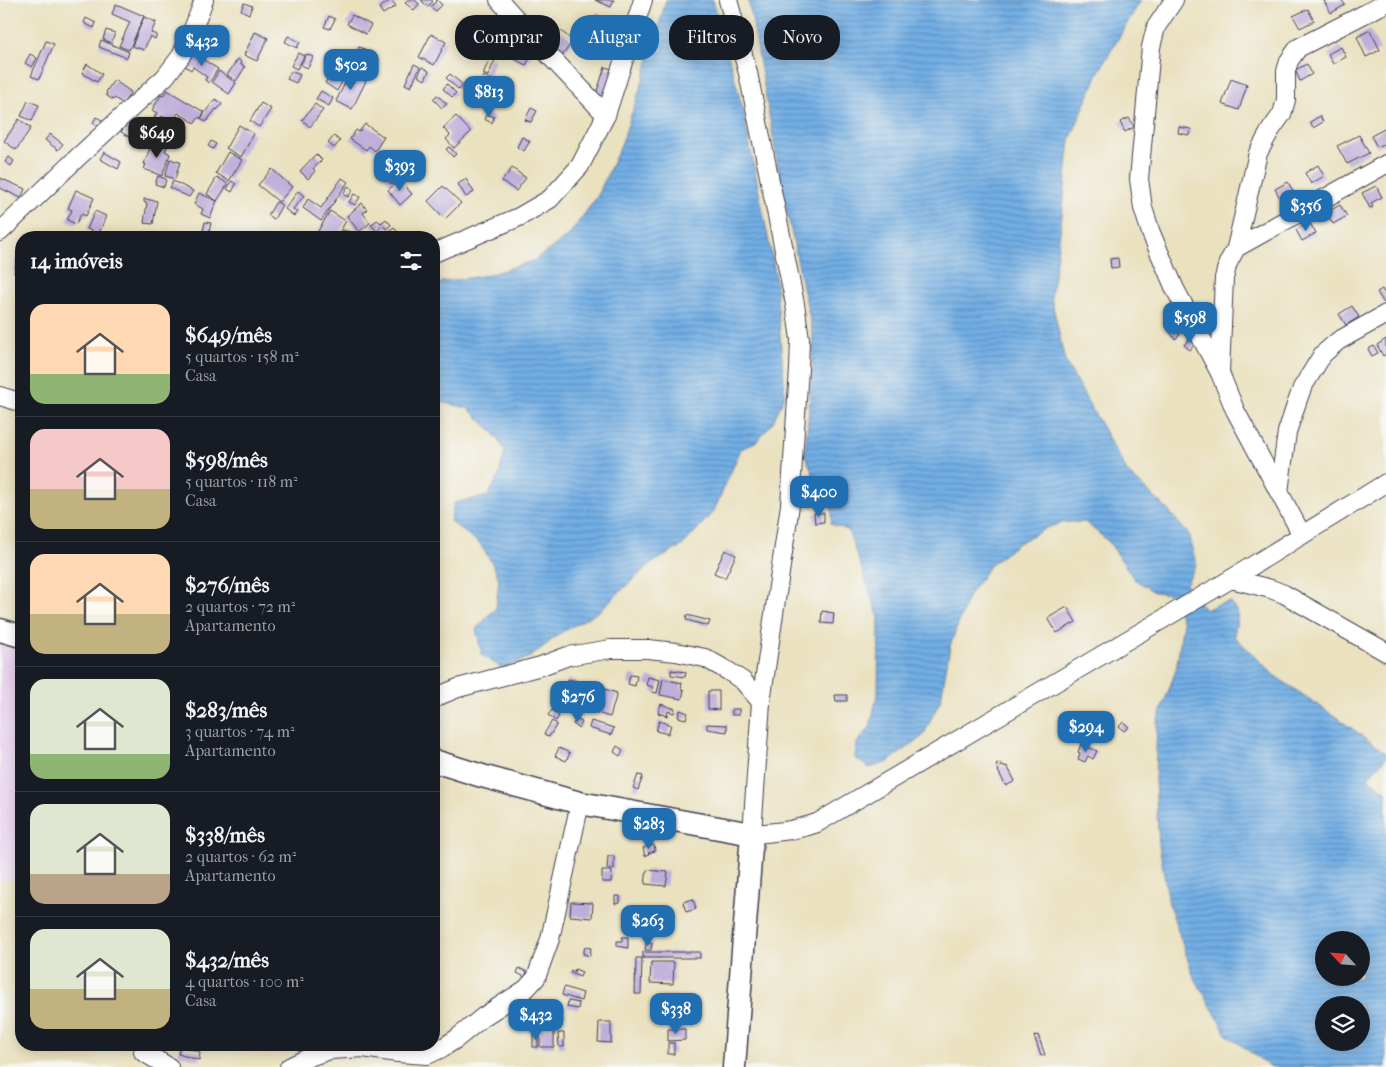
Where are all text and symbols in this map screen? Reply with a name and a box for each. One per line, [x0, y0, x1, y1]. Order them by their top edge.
chip: Comprar [455, 15, 560, 60]
chip: Alugar [570, 15, 659, 60]
chip: Filtros [669, 15, 754, 60]
chip: Novo [764, 15, 840, 60]
pin: $432 [172, 24, 232, 67]
text: $432 [185, 31, 219, 50]
pin: $502 [321, 48, 381, 91]
text: $502 [335, 55, 367, 74]
pin: $813 [459, 76, 519, 118]
text: $813 [474, 82, 504, 101]
pin: $649 [127, 116, 187, 159]
text: $649 [139, 123, 175, 142]
pin: $393 [370, 150, 430, 192]
text: $393 [385, 156, 415, 175]
pin: $356 [1276, 190, 1336, 232]
text: $356 [1291, 196, 1321, 215]
icon: filters [397, 247, 425, 275]
text: 14 imóveis [30, 249, 123, 273]
pin: $598 [1160, 302, 1220, 344]
text: $598 [1174, 308, 1206, 327]
text: $649/mês [185, 323, 272, 347]
icon: home [70, 324, 130, 384]
text: 5 quartos · 158 m² [185, 347, 299, 366]
text: Casa [185, 366, 216, 385]
text: $598/mês [185, 448, 268, 472]
icon: home [70, 449, 130, 509]
text: 5 quartos · 118 m² [185, 472, 298, 491]
pin: $400 [789, 476, 849, 518]
text: $400 [801, 482, 837, 501]
text: Casa [185, 491, 216, 510]
text: $276/mês [185, 573, 269, 597]
icon: home [70, 574, 130, 634]
text: 2 quartos · 72 m² [185, 597, 295, 616]
text: Apartamento [185, 616, 276, 635]
pin: $276 [548, 680, 608, 723]
text: $276 [561, 687, 595, 706]
text: $283/mês [185, 698, 267, 722]
icon: home [70, 699, 130, 759]
pin: $294 [1056, 710, 1116, 753]
text: $294 [1069, 717, 1103, 736]
text: 3 quartos · 74 m² [185, 722, 294, 741]
text: Apartamento [185, 741, 276, 760]
pin: $283 [619, 808, 679, 850]
text: $283 [633, 814, 665, 833]
text: $338/mês [185, 823, 265, 847]
icon: home [70, 824, 130, 884]
text: 2 quartos · 62 m² [185, 847, 296, 866]
text: Apartamento [185, 866, 276, 885]
pin: $263 [618, 904, 678, 947]
text: $263 [632, 911, 664, 930]
north arrow [1315, 931, 1370, 986]
map controls [1315, 931, 1370, 1051]
text: $432/mês [185, 948, 269, 972]
icon: home [70, 949, 130, 1009]
text: 4 quartos · 100 m² [185, 972, 304, 991]
text: Casa [185, 991, 216, 1010]
pin: $338 [646, 992, 706, 1035]
button: layers [1315, 996, 1370, 1051]
pin: $432 [506, 998, 566, 1041]
text: $338 [661, 999, 691, 1018]
text: $432 [519, 1005, 553, 1024]

